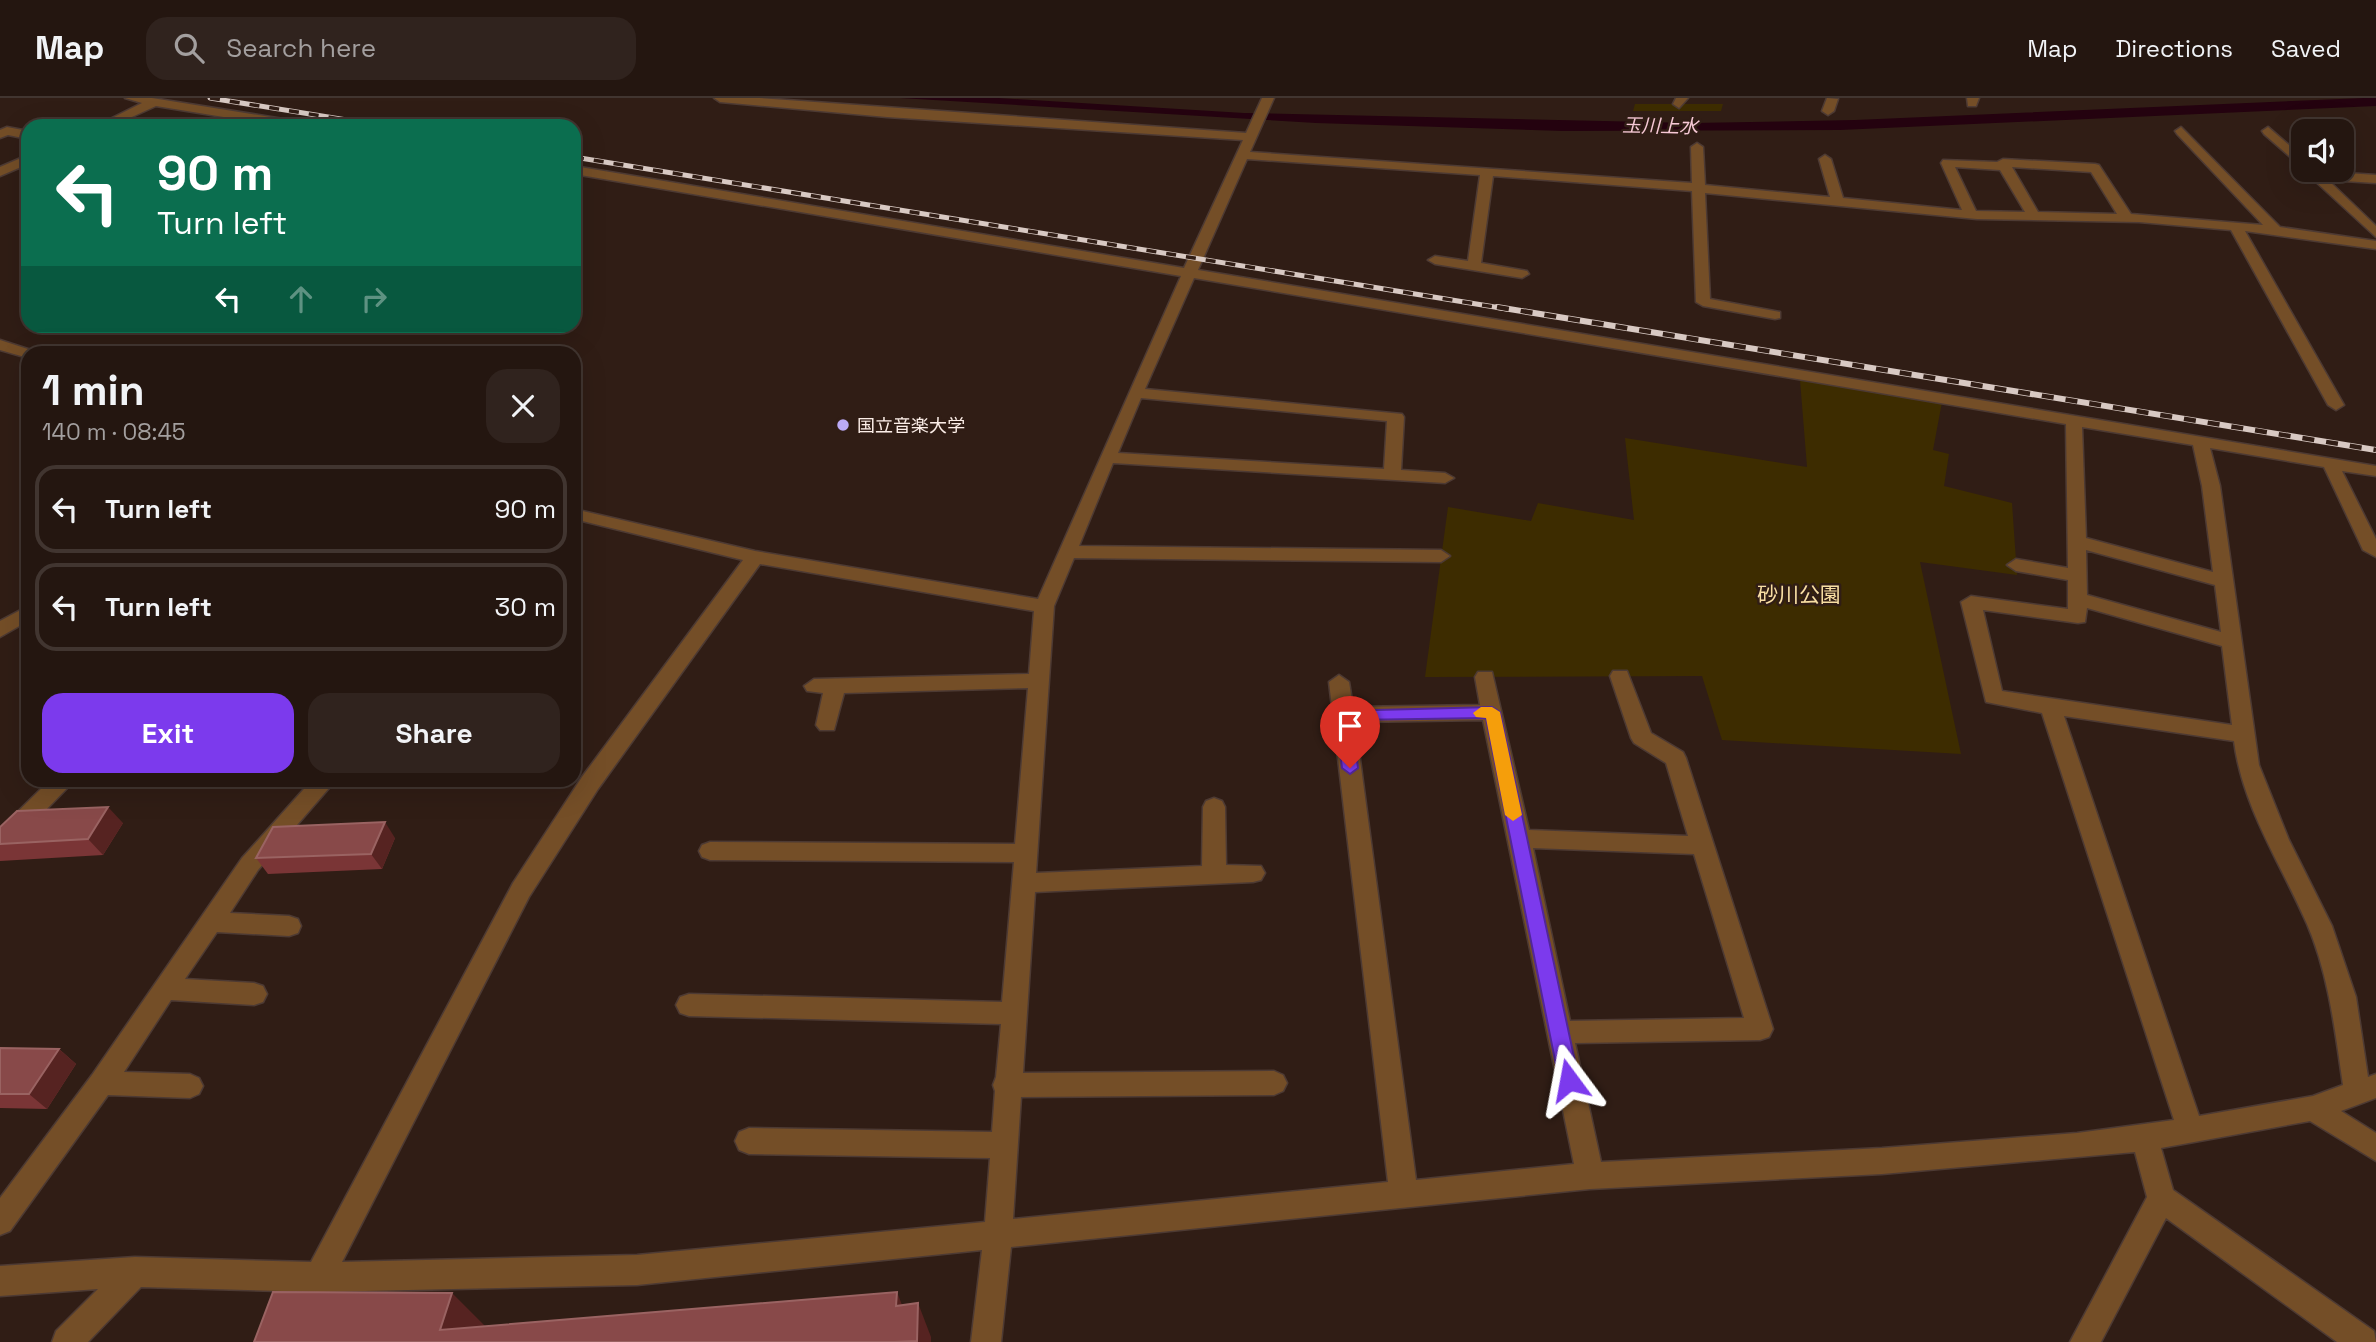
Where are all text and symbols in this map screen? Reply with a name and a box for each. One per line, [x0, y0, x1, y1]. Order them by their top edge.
search box [146, 17, 636, 80]
text: Map [35, 27, 104, 69]
icon: search [170, 29, 208, 67]
text: Search here [226, 31, 376, 65]
text: Map [2027, 33, 2077, 64]
text: Directions [2115, 33, 2233, 64]
text: Saved [2271, 33, 2341, 64]
water label: 玉川上水 [1622, 113, 1700, 139]
map controls [2291, 119, 2354, 182]
button: sound [2291, 119, 2354, 182]
text: 90 m [157, 142, 273, 204]
icon: left [42, 147, 133, 238]
text: Turn left [157, 203, 287, 243]
icon: left [209, 280, 247, 318]
icon: ahead [282, 280, 320, 318]
icon: right [355, 280, 393, 318]
text: 1 min [42, 364, 145, 417]
button: close [486, 369, 560, 443]
place label: 国立音楽大学 [857, 414, 965, 437]
text: 140 m · 08:45 [42, 417, 186, 447]
marker: 国立音楽大学 [835, 417, 851, 433]
icon: left [46, 490, 84, 528]
text: Turn left [105, 492, 212, 526]
text: 90 m [494, 492, 556, 526]
park label: 砂川公園 [1757, 581, 1841, 608]
icon: left [46, 588, 84, 626]
text: Turn left [105, 590, 212, 624]
text: 30 m [495, 590, 556, 624]
button: Exit [42, 693, 294, 773]
button: Share [308, 693, 560, 773]
pin [1320, 696, 1380, 768]
icon: arrive [1331, 707, 1369, 745]
position arrow [1532, 1043, 1606, 1117]

